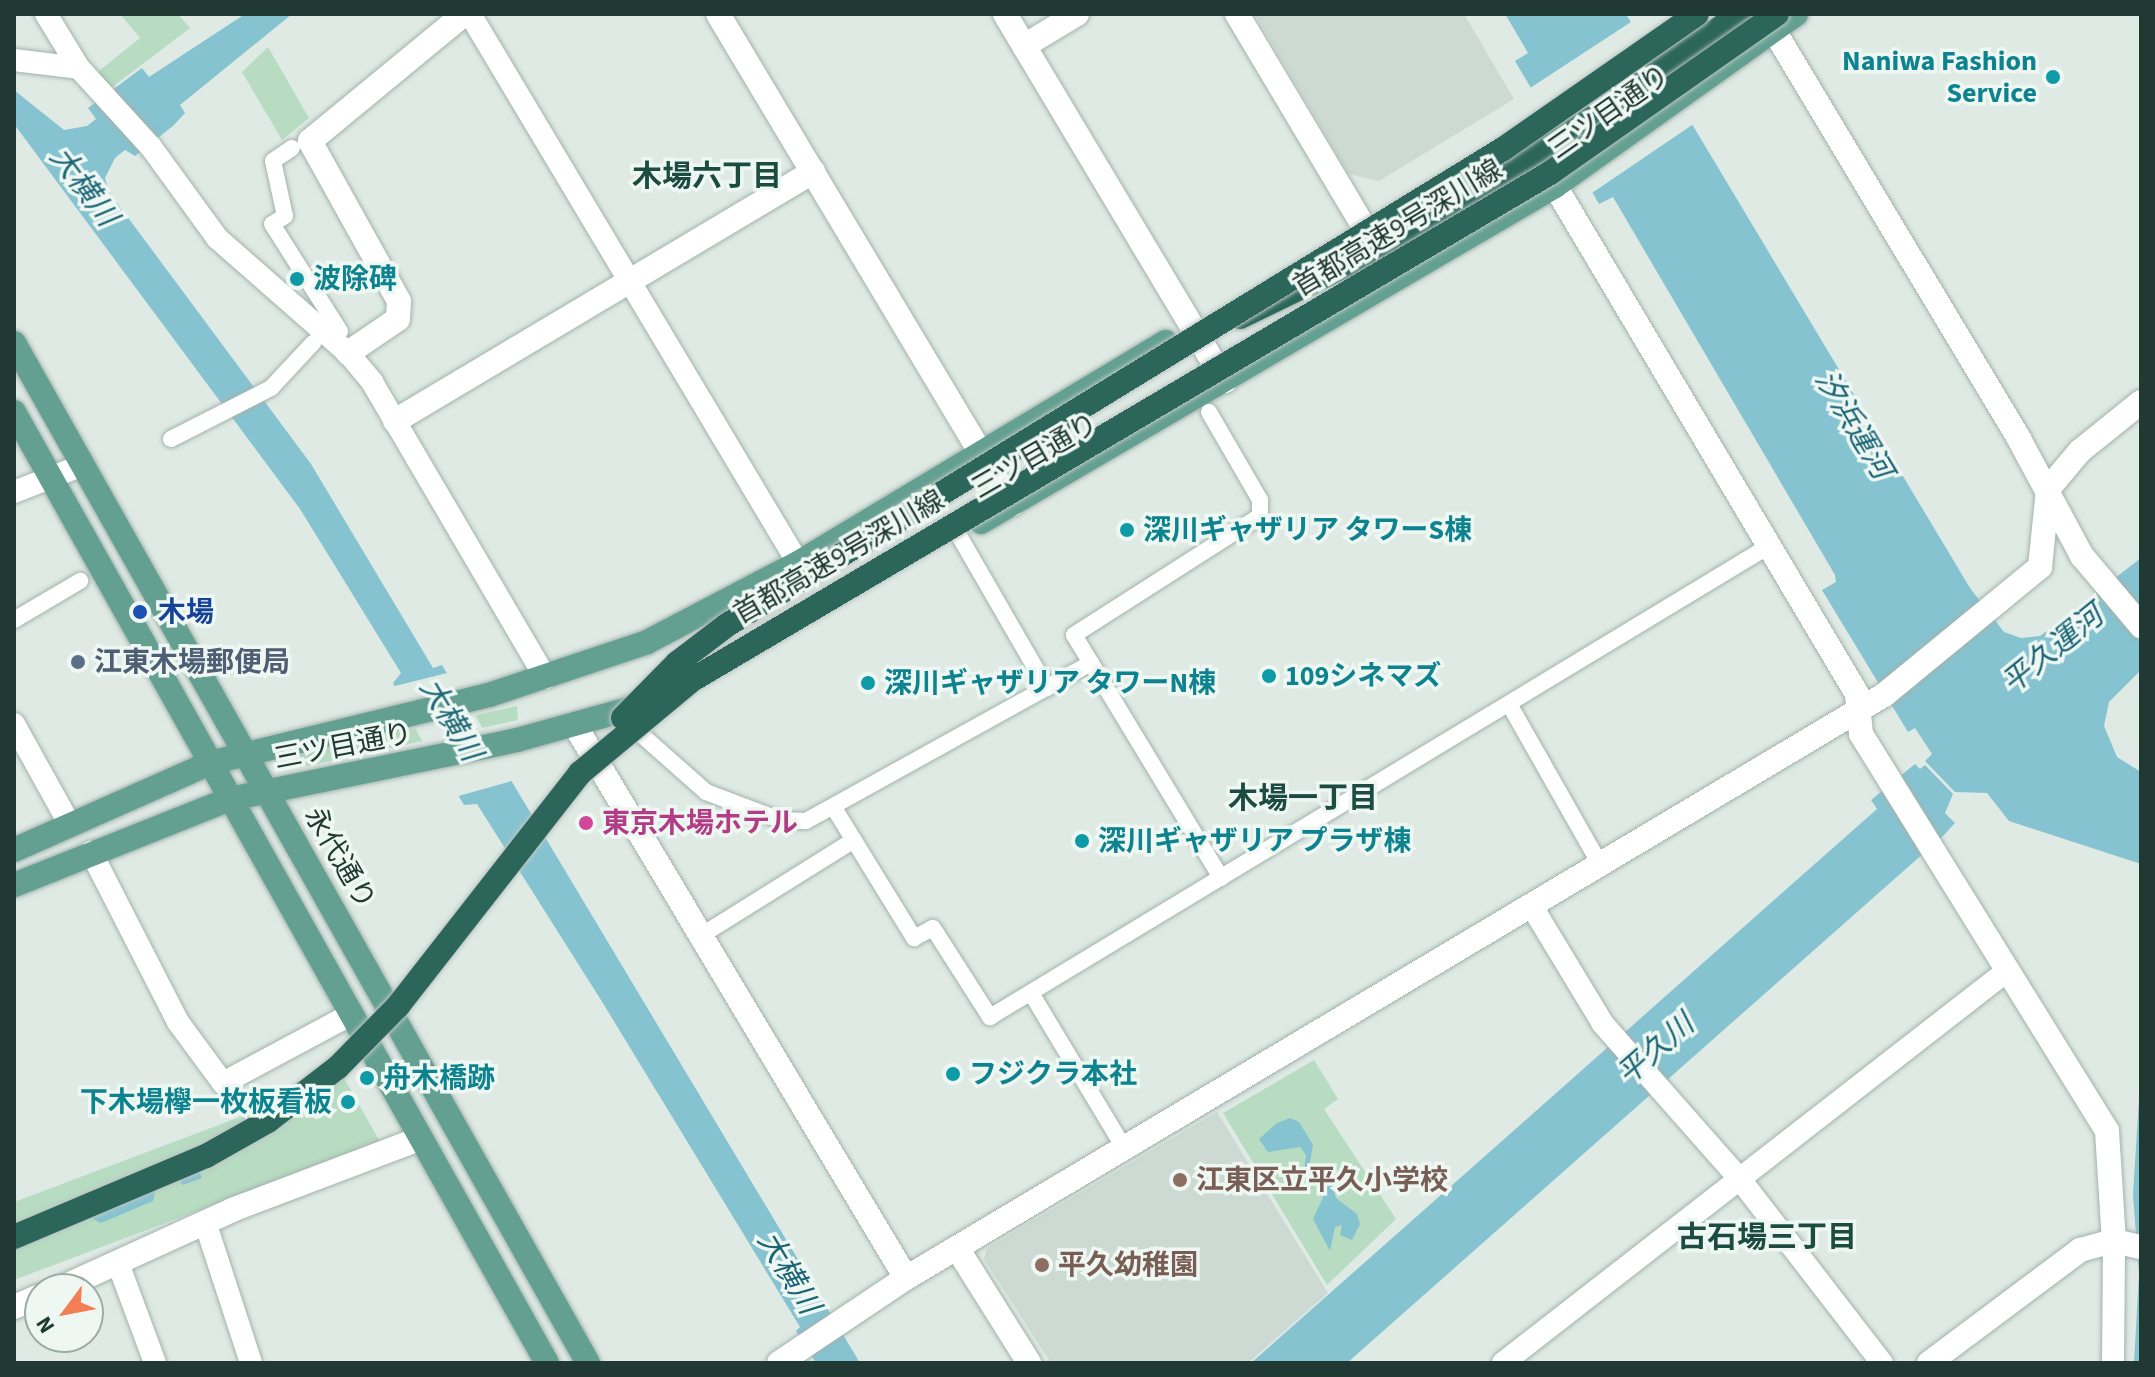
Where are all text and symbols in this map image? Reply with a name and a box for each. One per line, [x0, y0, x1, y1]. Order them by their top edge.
place label: Naniwa Fashion Service [1842, 44, 2037, 110]
street label: 三ツ目通り [1542, 58, 1676, 166]
marker: Naniwa Fashion Service [2044, 68, 2062, 86]
water label: 大横川 [42, 140, 124, 234]
street label: 首都高速9号深川線 [1287, 152, 1509, 304]
district label: 木場六丁目 [632, 159, 782, 195]
place label: 波除碑 [313, 262, 397, 296]
marker: 波除碑 [288, 270, 306, 288]
water label: 汐浜運河 [1807, 364, 1899, 486]
street label: 三ツ目通り [966, 406, 1104, 506]
street label: 首都高速9号深川線 [728, 483, 950, 631]
place label: 深川ギャザリア タワーS棟 [1143, 513, 1472, 547]
marker: 深川ギャザリア タワーS棟 [1118, 521, 1136, 539]
place label: 木場 [158, 595, 214, 629]
water label: 平久運河 [1995, 598, 2111, 702]
marker: 木場 [129, 601, 151, 623]
place label: 江東木場郵便局 [94, 645, 290, 679]
marker: 江東木場郵便局 [69, 653, 87, 671]
place label: 109シネマズ [1285, 659, 1441, 693]
place label: 深川ギャザリア タワーN棟 [884, 666, 1216, 700]
marker: 109シネマズ [1260, 667, 1278, 685]
water label: 大横川 [411, 672, 489, 768]
marker: 深川ギャザリア タワーN棟 [859, 674, 877, 692]
street label: 三ツ目通り [271, 716, 415, 776]
district label: 木場一丁目 [1228, 781, 1378, 817]
street label: 永代通り [297, 801, 383, 915]
place label: 東京木場ホテル [602, 806, 798, 840]
marker: 東京木場ホテル [577, 814, 595, 832]
place label: 深川ギャザリア プラザ棟 [1098, 824, 1412, 858]
marker: 深川ギャザリア プラザ棟 [1073, 832, 1091, 850]
water label: 平久川 [1610, 1007, 1702, 1093]
place label: フジクラ本社 [969, 1057, 1137, 1091]
place label: 舟木橋跡 [383, 1061, 495, 1095]
marker: フジクラ本社 [944, 1065, 962, 1083]
marker: 舟木橋跡 [358, 1069, 376, 1087]
place label: 下木場欅一枚板看板 [80, 1085, 332, 1119]
marker: 下木場欅一枚板看板 [339, 1093, 357, 1111]
place label: 江東区立平久小学校 [1196, 1163, 1448, 1197]
marker: 江東区立平久小学校 [1171, 1171, 1189, 1189]
district label: 古石場三丁目 [1677, 1220, 1857, 1256]
water label: 大横川 [749, 1225, 827, 1321]
place label: 平久幼稚園 [1058, 1248, 1198, 1282]
marker: 平久幼稚園 [1033, 1256, 1051, 1274]
north arrow [24, 1273, 104, 1353]
text: N [28, 1310, 63, 1339]

